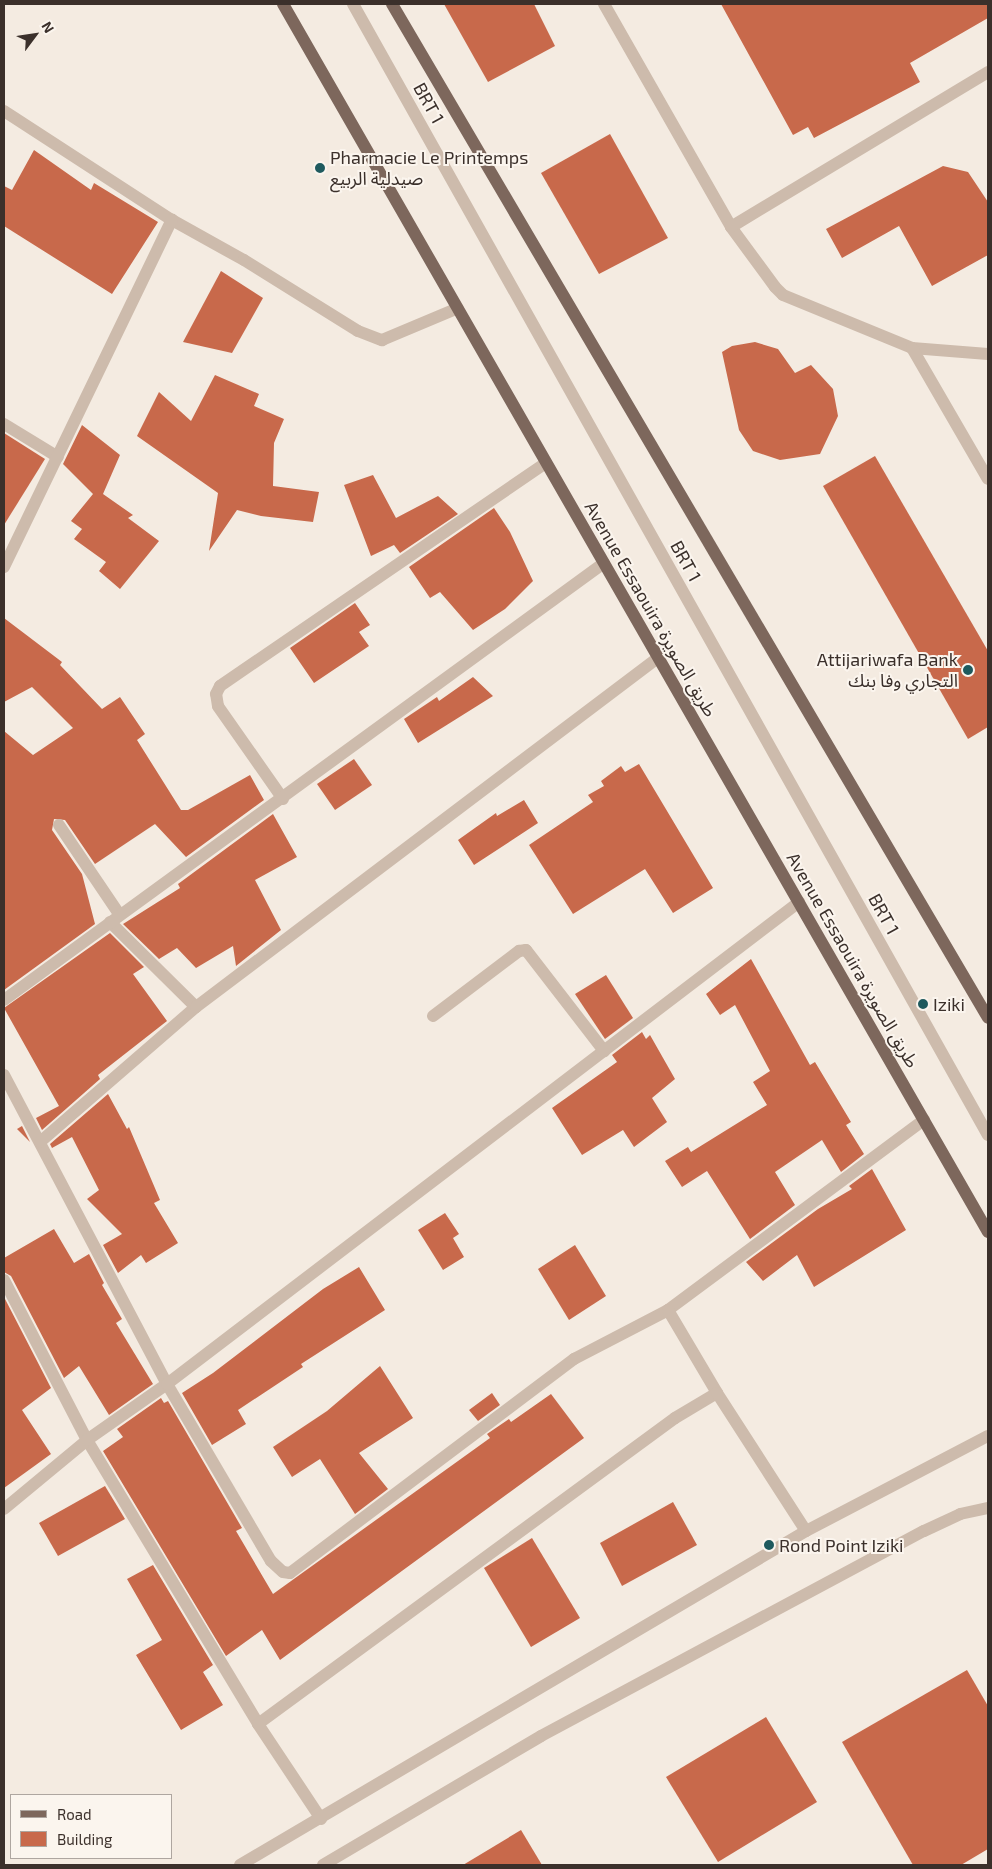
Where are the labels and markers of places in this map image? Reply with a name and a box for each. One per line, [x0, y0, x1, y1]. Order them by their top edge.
place label: Pharmacie Le Printemps صيدلية الربيع [330, 147, 528, 190]
marker: Pharmacie Le Printemps صيدلية الربيع [314, 162, 326, 174]
place label: Attijariwafa Bank التجاري وفا بنك [817, 649, 958, 692]
marker: Attijariwafa Bank التجاري وفا بنك [962, 664, 974, 676]
place label: Iziki [933, 993, 965, 1015]
marker: Iziki [917, 998, 929, 1010]
place label: Rond Point Iziki [779, 1534, 904, 1556]
marker: Rond Point Iziki [763, 1539, 775, 1551]

